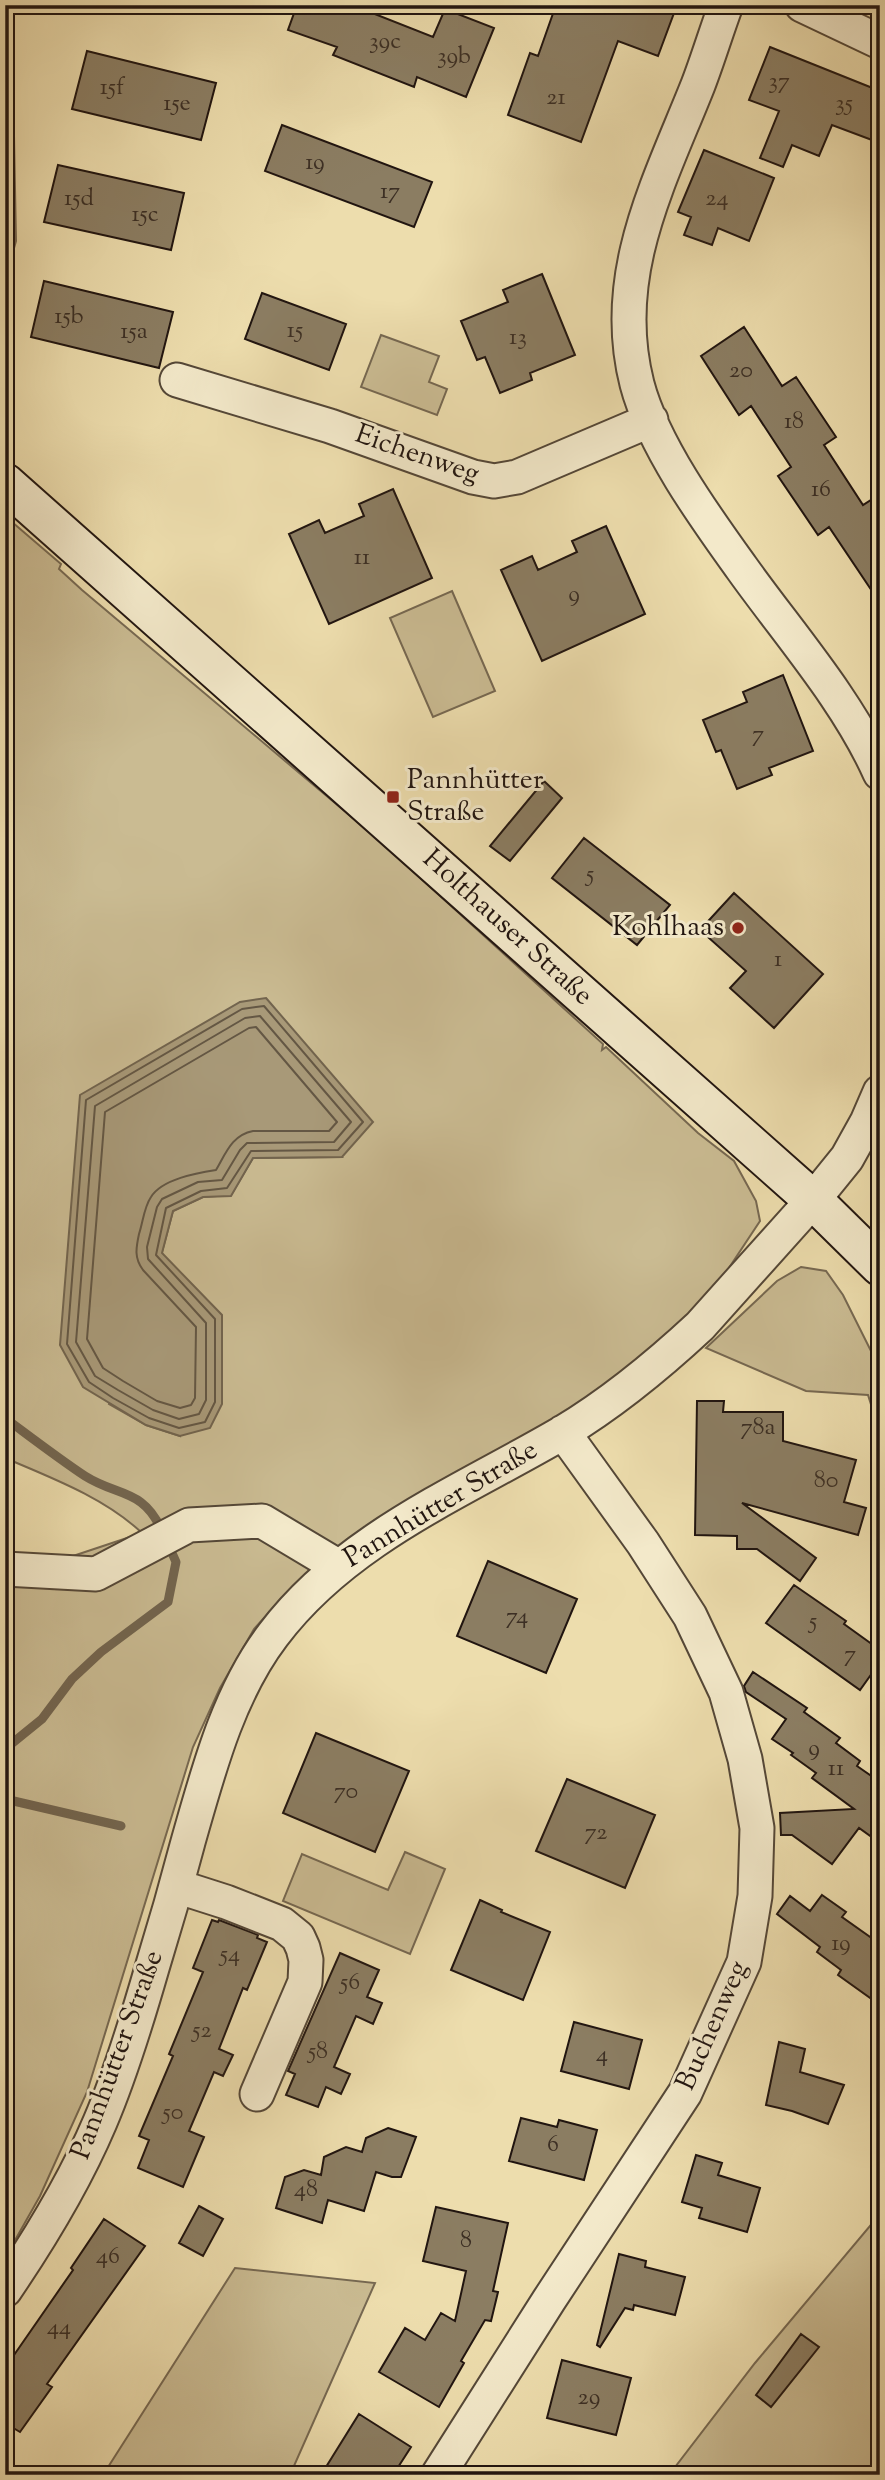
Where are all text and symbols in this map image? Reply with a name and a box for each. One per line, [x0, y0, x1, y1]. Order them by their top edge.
house number: 39c [369, 25, 401, 59]
house number: 39b [437, 40, 471, 74]
house number: 37 [768, 65, 790, 99]
house number: 15f [100, 71, 126, 105]
house number: 21 [546, 81, 566, 115]
house number: 15e [163, 87, 191, 121]
house number: 35 [835, 87, 853, 121]
house number: 19 [305, 146, 325, 180]
house number: 17 [380, 175, 400, 209]
house number: 15d [64, 182, 94, 216]
house number: 24 [705, 182, 729, 216]
house number: 15c [131, 198, 159, 232]
house number: 15b [54, 300, 84, 334]
house number: 15 [287, 314, 303, 348]
house number: 15a [120, 315, 148, 349]
house number: 13 [509, 321, 527, 355]
house number: 20 [729, 354, 753, 388]
house number: 18 [784, 405, 804, 439]
street label: Eichenweg [349, 415, 485, 495]
house number: 16 [811, 473, 831, 507]
house number: 11 [354, 541, 370, 575]
house number: 9 [568, 578, 580, 612]
house number: 7 [752, 718, 764, 752]
place label: Pannhütter Straße [407, 761, 544, 833]
marker: Pannhütter Straße [385, 789, 401, 805]
street label: Holthauser Straße [413, 840, 601, 1016]
house number: 5 [584, 858, 594, 892]
place label: Kohlhaas [612, 908, 724, 948]
marker: Kohlhaas [730, 920, 746, 936]
house number: 1 [774, 943, 782, 977]
house number: 78a [740, 1411, 776, 1445]
street label: Pannhütter Straße [336, 1431, 546, 1579]
house number: 80 [814, 1464, 838, 1498]
house number: 74 [506, 1600, 528, 1634]
house number: 5 [807, 1605, 817, 1639]
house number: 7 [844, 1638, 856, 1672]
house number: 9 [808, 1732, 820, 1766]
house number: 11 [828, 1752, 844, 1786]
house number: 70 [334, 1775, 358, 1809]
house number: 72 [584, 1816, 608, 1850]
house number: 19 [831, 1927, 851, 1961]
house number: 54 [218, 1938, 240, 1972]
street label: Pannhütter Straße [62, 1945, 174, 2165]
street label: Buchenweg [667, 1955, 759, 2097]
house number: 56 [338, 1966, 360, 2000]
house number: 52 [190, 2014, 212, 2048]
house number: 58 [306, 2035, 328, 2069]
house number: 4 [596, 2038, 608, 2072]
house number: 50 [161, 2096, 183, 2130]
house number: 6 [547, 2128, 559, 2162]
house number: 48 [294, 2173, 318, 2207]
house number: 8 [460, 2224, 472, 2258]
house number: 46 [96, 2240, 120, 2274]
house number: 44 [47, 2311, 71, 2345]
house number: 29 [578, 2381, 600, 2415]

